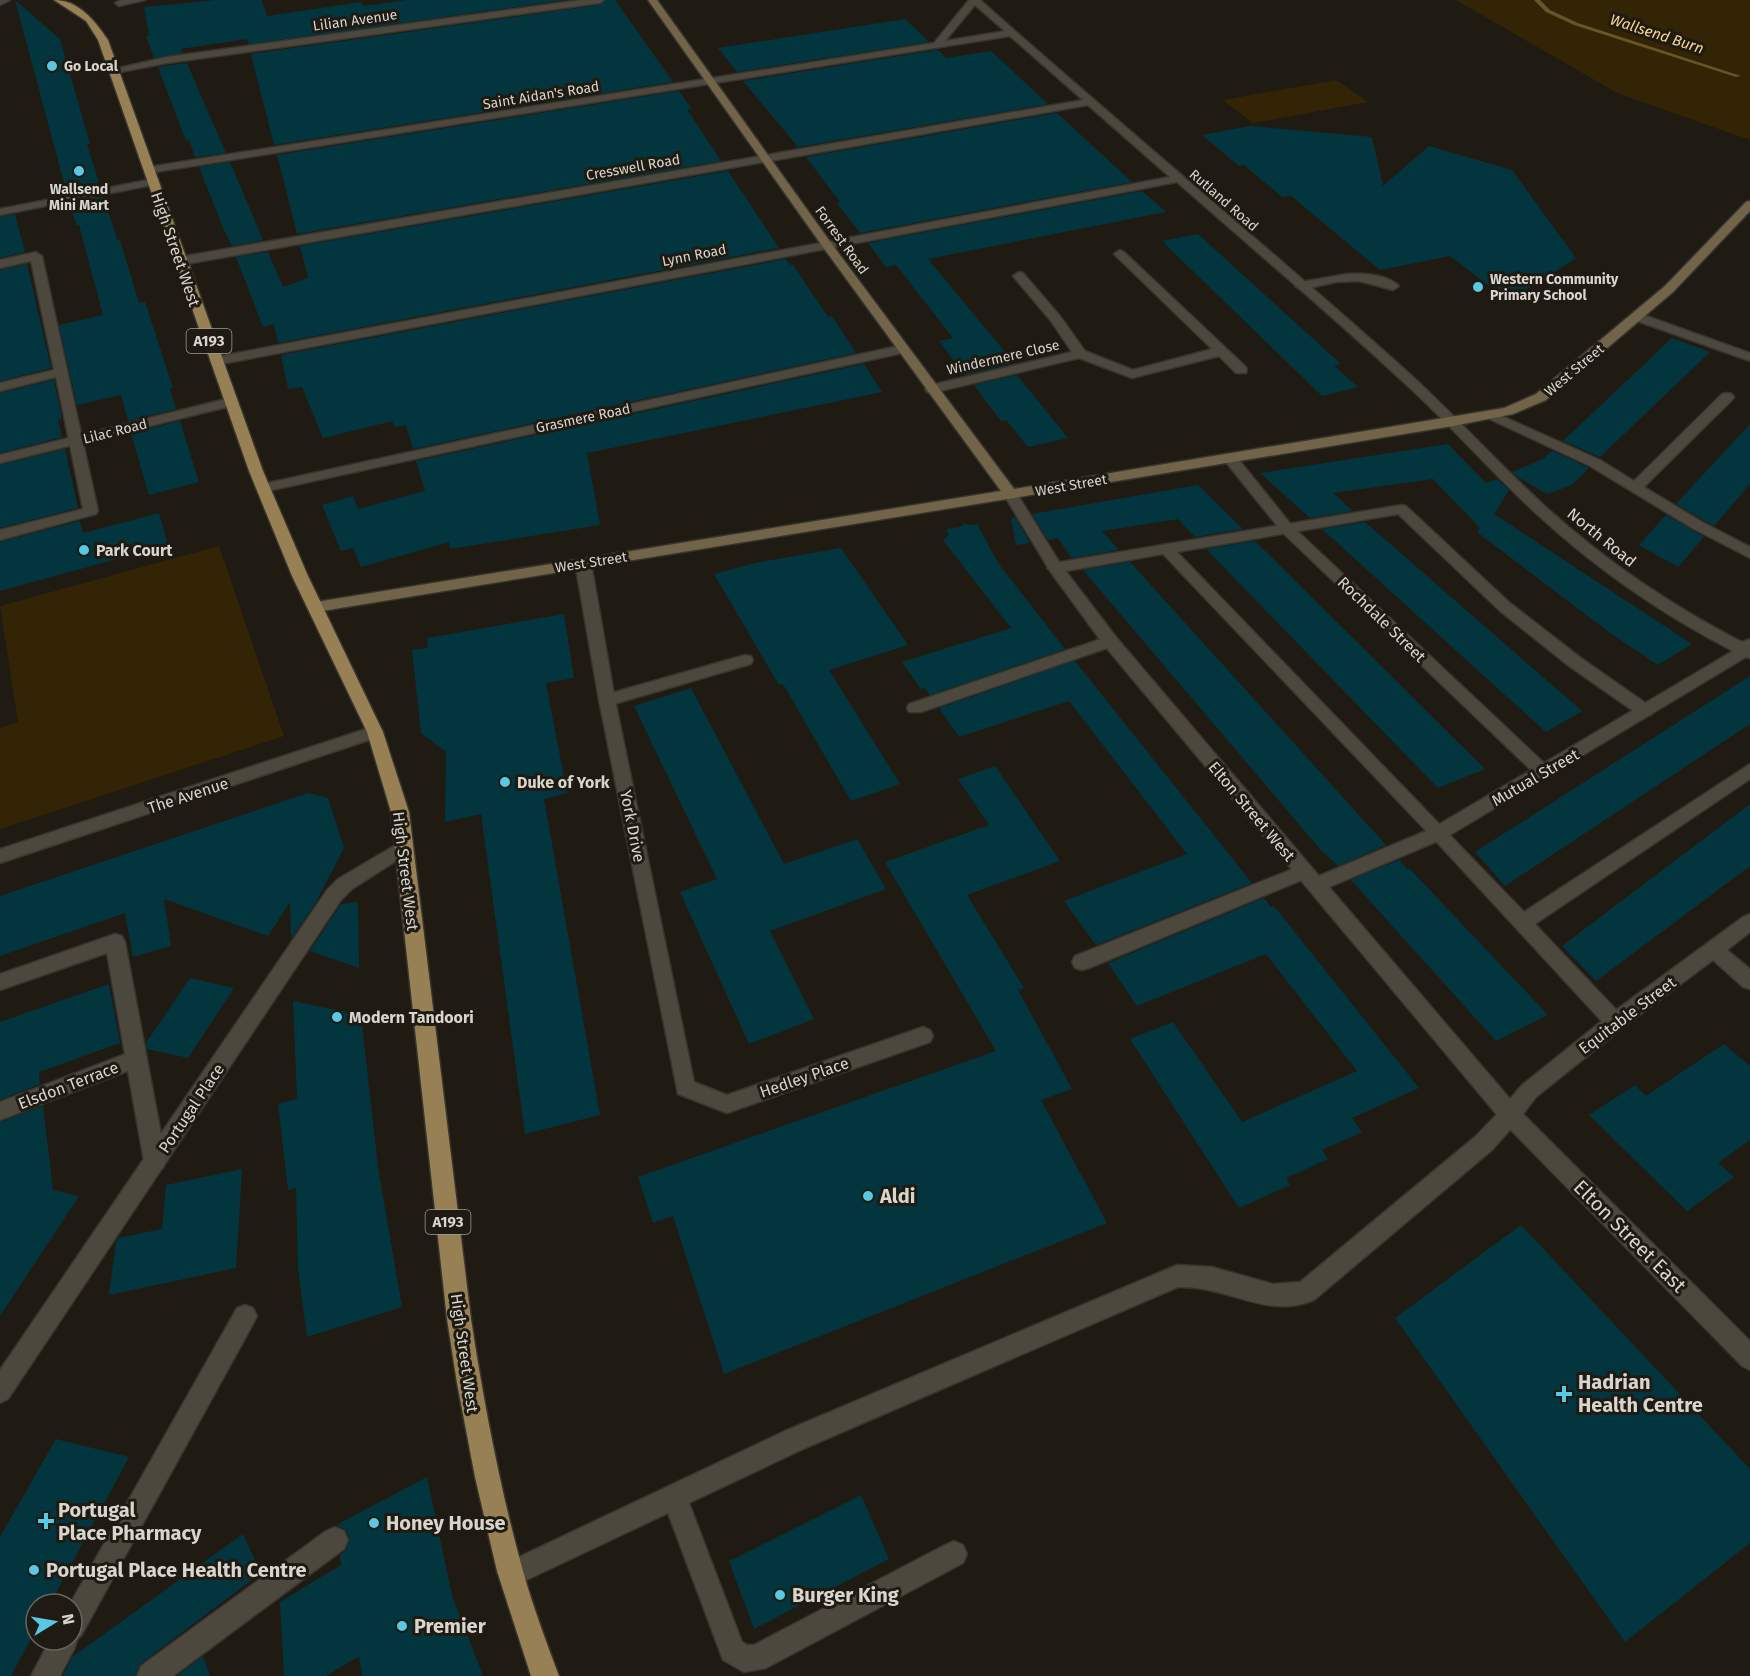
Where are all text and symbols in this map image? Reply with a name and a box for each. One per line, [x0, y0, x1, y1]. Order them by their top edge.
street label: Lilian Avenue [312, 6, 398, 35]
water label: Wallsend Burn [1608, 10, 1706, 58]
place label: Go Local [64, 58, 119, 75]
marker: Go Local [45, 59, 59, 73]
street label: Saint Aidan's Road [482, 78, 601, 113]
street label: Cresswell Road [585, 151, 681, 184]
marker: Wallsend Mini Mart [72, 164, 86, 178]
street label: Rutland Road [1186, 166, 1262, 235]
place label: Wallsend Mini Mart [49, 181, 110, 214]
street label: High Street West [147, 189, 204, 309]
street label: Forrest Road [811, 203, 872, 278]
street label: Lynn Road [660, 241, 728, 270]
place label: Western Community Primary School [1490, 271, 1619, 304]
marker: Western Community Primary School [1471, 280, 1485, 294]
road number: A193 [186, 329, 232, 353]
street label: Windermere Close [945, 336, 1061, 379]
street label: West Street [1541, 340, 1608, 400]
street label: Grasmere Road [534, 400, 632, 437]
street label: Lilac Road [81, 415, 149, 448]
street label: West Street [1034, 471, 1109, 500]
street label: North Road [1564, 504, 1640, 571]
place label: Park Court [96, 541, 173, 560]
marker: Park Court [77, 543, 91, 557]
street label: West Street [554, 548, 629, 577]
street label: Rochdale Street [1334, 573, 1430, 666]
street label: Mutual Street [1488, 745, 1583, 810]
street label: Elton Street West [1204, 758, 1299, 865]
place label: Duke of York [517, 773, 610, 792]
street label: The Avenue [145, 774, 231, 817]
marker: Duke of York [498, 775, 512, 789]
street label: York Drive [616, 788, 649, 864]
street label: High Street West [389, 810, 422, 932]
street label: Equitable Street [1575, 973, 1680, 1058]
place label: Modern Tandoori [349, 1008, 474, 1027]
marker: Modern Tandoori [330, 1010, 344, 1024]
street label: Hedley Place [757, 1053, 851, 1102]
street label: Elsdon Terrace [15, 1058, 121, 1113]
street label: Portugal Place [155, 1060, 228, 1156]
street label: Elton Street East [1569, 1175, 1692, 1298]
place label: Aldi [879, 1184, 915, 1208]
marker: Aldi [861, 1189, 875, 1203]
road number: A193 [426, 1210, 470, 1234]
street label: High Street West [447, 1292, 482, 1414]
place label: Hadrian Health Centre [1578, 1370, 1703, 1417]
marker: Hadrian Health Centre [1555, 1385, 1573, 1403]
place label: Portugal Place Pharmacy [58, 1498, 202, 1545]
place label: Honey House [386, 1511, 506, 1535]
marker: Portugal Place Pharmacy [39, 1514, 53, 1528]
marker: Honey House [367, 1516, 381, 1530]
place label: Portugal Place Health Centre [46, 1558, 307, 1582]
marker: Portugal Place Health Centre [27, 1563, 41, 1577]
place label: Burger King [792, 1583, 900, 1607]
marker: Burger King [773, 1588, 787, 1602]
north arrow [24, 1592, 84, 1652]
text: N [58, 1612, 79, 1626]
place label: Premier [414, 1614, 487, 1638]
marker: Premier [395, 1619, 409, 1633]

